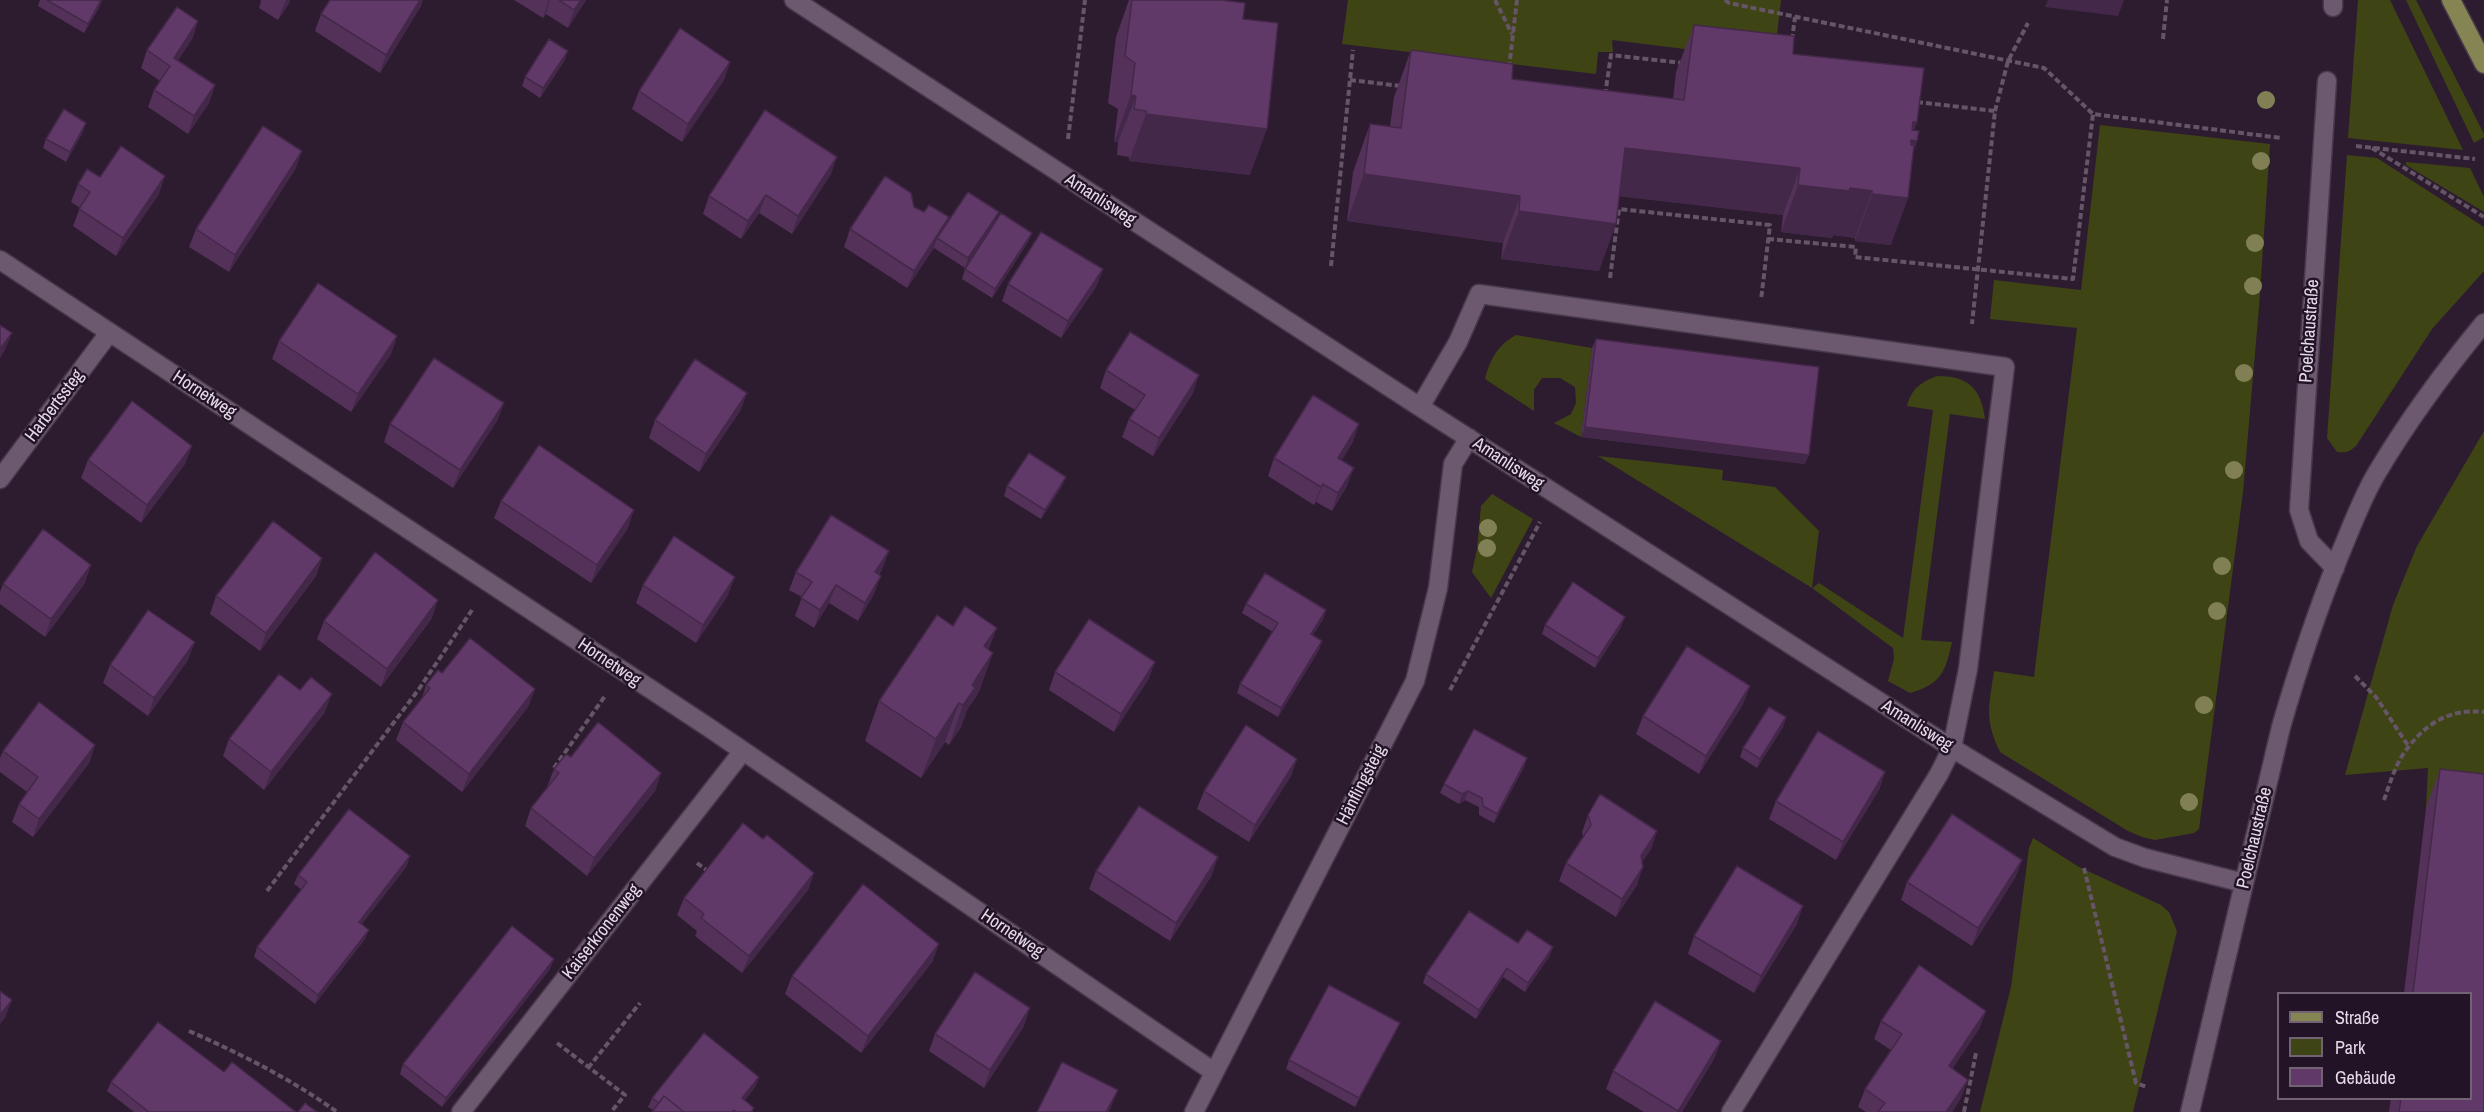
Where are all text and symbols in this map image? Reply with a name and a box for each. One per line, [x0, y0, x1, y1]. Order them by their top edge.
street label: Amanlisweg [1060, 169, 1140, 231]
street label: Poelchaustraße [2296, 279, 2324, 383]
street label: Harbertssteg [21, 366, 89, 446]
street label: Hornetweg [168, 367, 240, 423]
street label: Amanlisweg [1468, 433, 1548, 495]
street label: Hornetweg [573, 634, 645, 692]
street label: Amanlisweg [1877, 696, 1957, 756]
street label: Hänflingsteig [1333, 741, 1391, 829]
street label: Poelchaustraße [2233, 785, 2277, 891]
street label: Kaiserkronenweg [558, 880, 646, 984]
street label: Hornetweg [976, 905, 1048, 963]
legend [2277, 992, 2472, 1100]
text: Straße [2335, 1005, 2379, 1030]
text: Park [2335, 1035, 2365, 1060]
text: Gebäude [2335, 1065, 2396, 1090]

